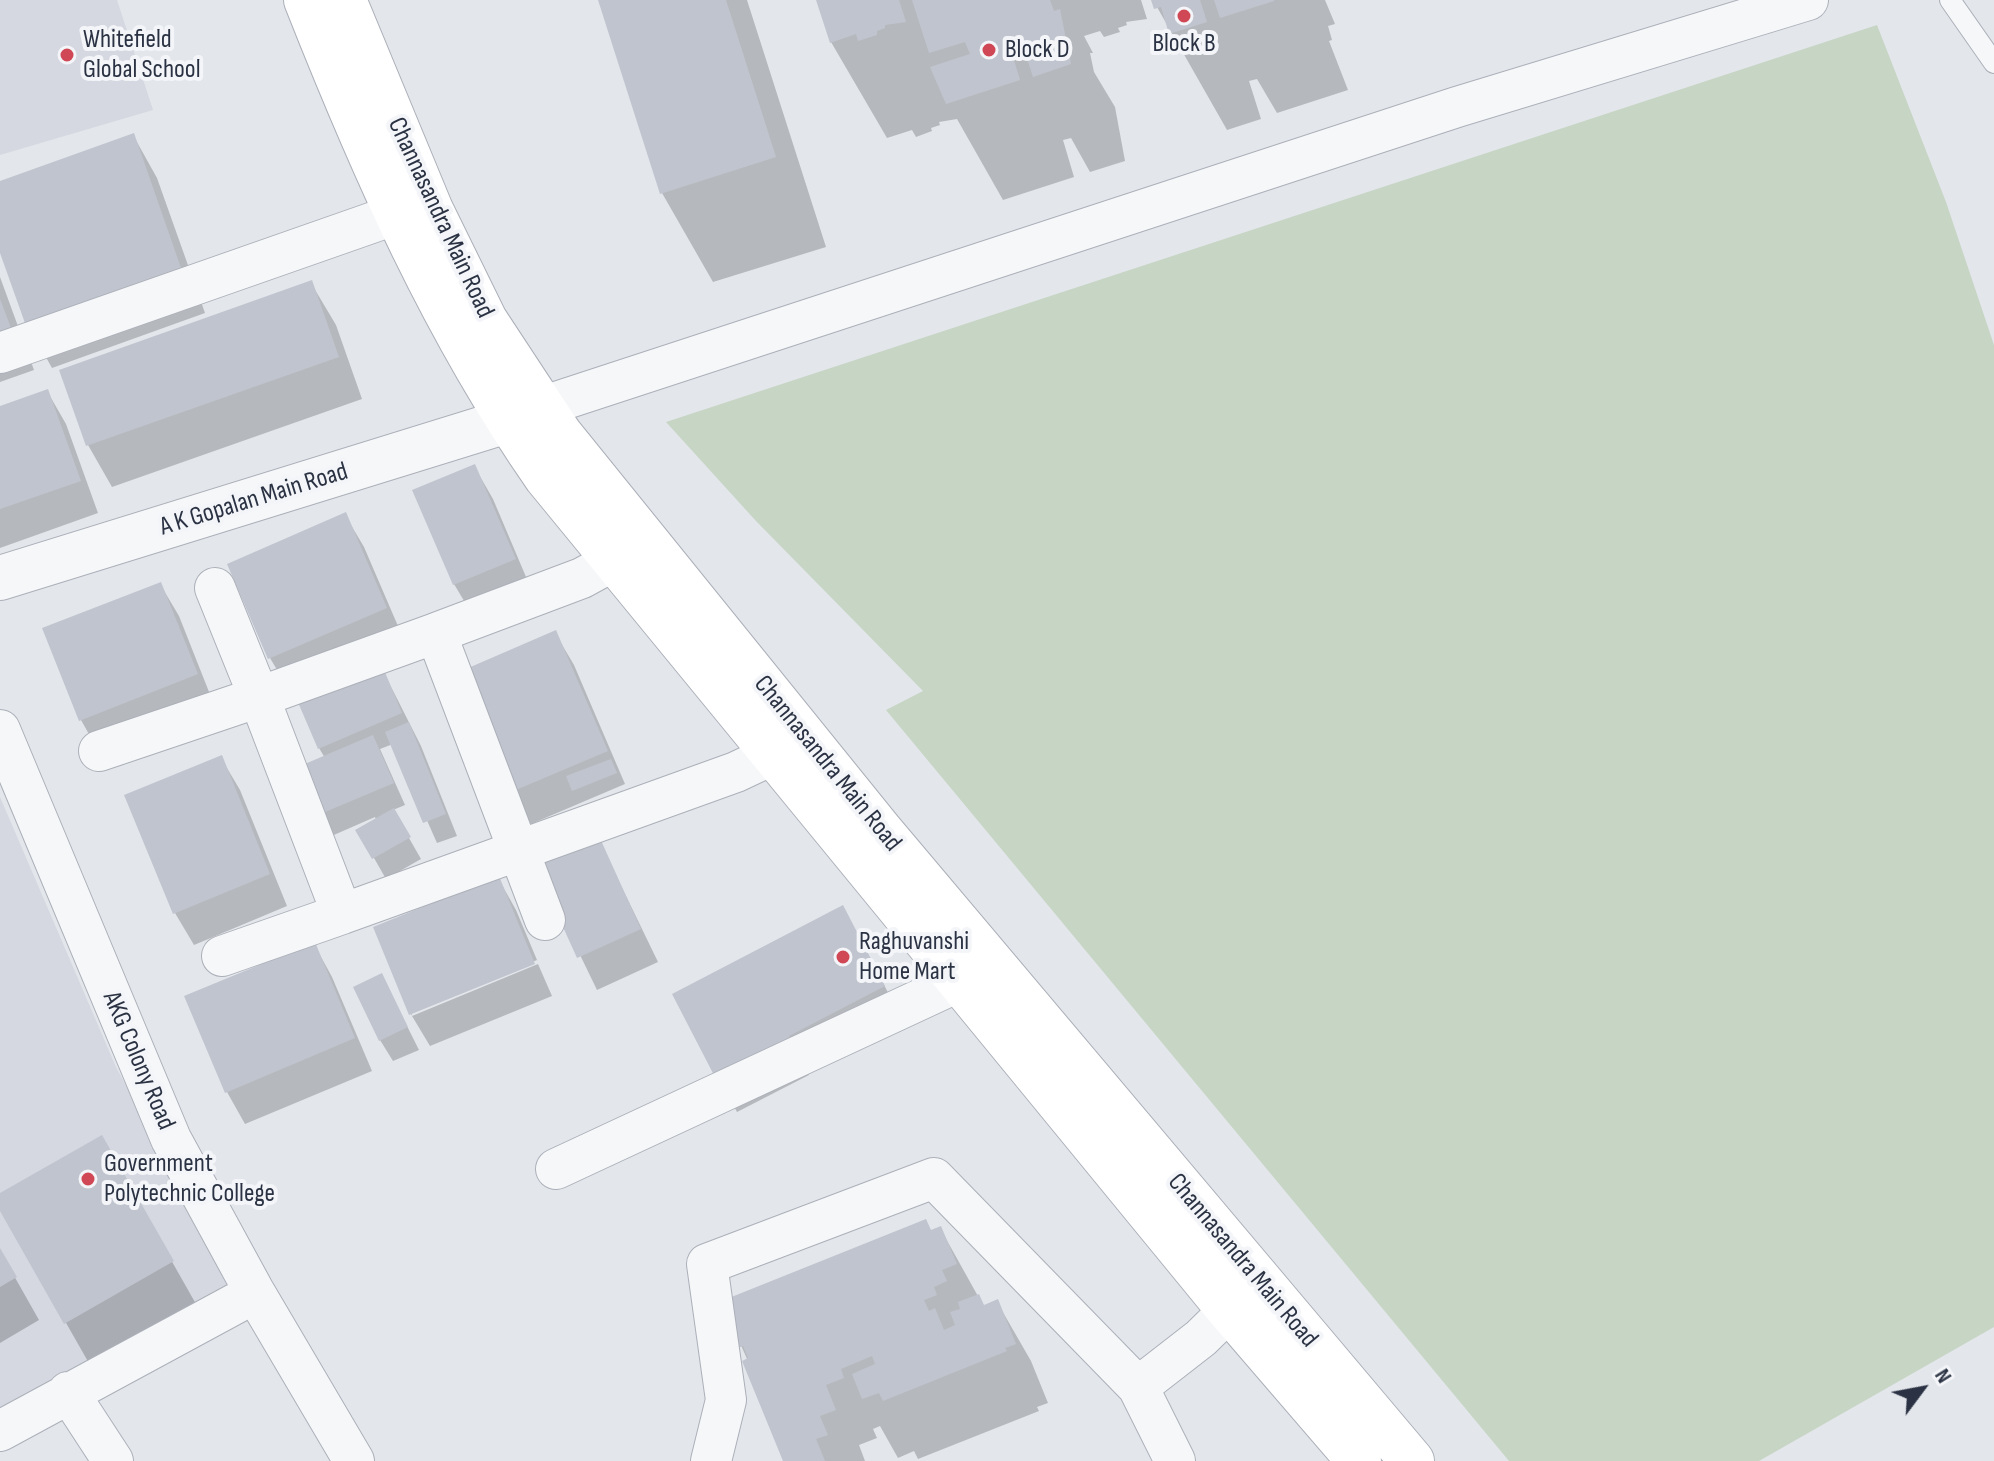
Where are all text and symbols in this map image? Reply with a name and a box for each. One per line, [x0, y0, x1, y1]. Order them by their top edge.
marker: Block B [1175, 7, 1193, 25]
place label: Whitefield Global School [83, 24, 200, 86]
place label: Block B [1152, 28, 1216, 60]
place label: Block D [1005, 34, 1069, 66]
marker: Block D [980, 41, 998, 59]
marker: Whitefield Global School [58, 46, 76, 64]
street label: Channasandra Main Road [380, 113, 500, 323]
street label: A K Gopalan Main Road [156, 457, 352, 543]
street label: Channasandra Main Road [747, 670, 907, 858]
place label: Raghuvanshi Home Mart [859, 926, 969, 988]
marker: Raghuvanshi Home Mart [834, 948, 852, 966]
street label: AKG Colony Road [95, 987, 181, 1135]
place label: Government Polytechnic College [104, 1148, 275, 1210]
street label: Channasandra Main Road [1160, 1168, 1324, 1354]
marker: Government Polytechnic College [79, 1170, 97, 1188]
north arrow [1882, 1349, 1962, 1429]
text: N [1928, 1364, 1957, 1388]

